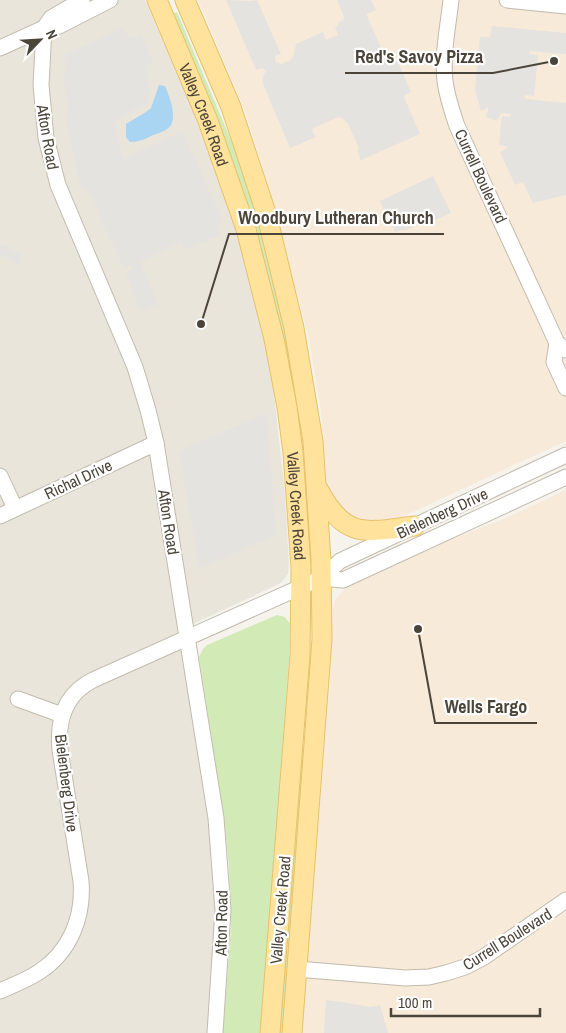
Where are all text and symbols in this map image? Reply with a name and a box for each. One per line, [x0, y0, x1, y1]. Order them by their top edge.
north arrow [15, 15, 65, 65]
text: N [42, 27, 62, 42]
callout: Red's Savoy Pizza [345, 40, 493, 73]
text: Red's Savoy Pizza [355, 44, 484, 69]
street label: Valley Creek Road [174, 60, 234, 169]
street label: Afton Road [31, 102, 65, 171]
street label: Currell Boulevard [450, 125, 512, 227]
callout: Woodbury Lutheran Church [229, 201, 444, 234]
text: Woodbury Lutheran Church [238, 205, 434, 230]
street label: Valley Creek Road [282, 451, 311, 561]
street label: Richal Drive [41, 454, 115, 504]
street label: Bielenberg Drive [393, 482, 491, 544]
street label: Afton Road [153, 487, 185, 556]
callout: Wells Fargo [435, 690, 537, 723]
text: Wells Fargo [445, 694, 527, 719]
street label: Bielenberg Drive [50, 733, 84, 833]
street label: Valley Creek Road [264, 855, 296, 965]
street label: Afton Road [209, 890, 233, 957]
street label: Currell Boulevard [458, 903, 556, 975]
scale bar [391, 986, 540, 1018]
text: 100 m [398, 992, 432, 1013]

